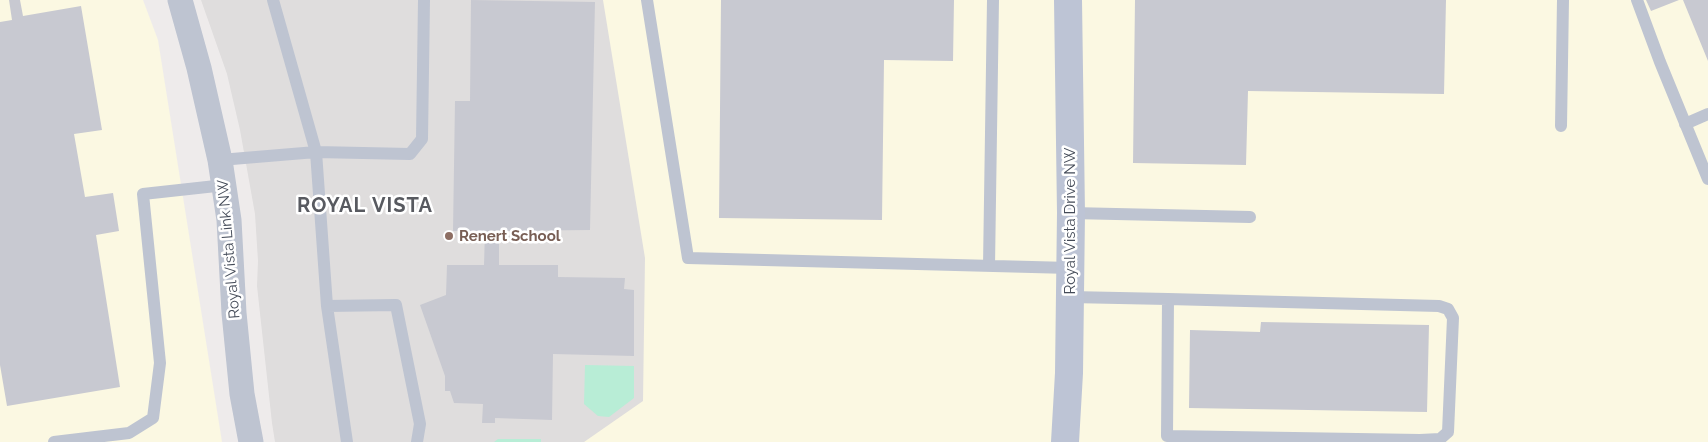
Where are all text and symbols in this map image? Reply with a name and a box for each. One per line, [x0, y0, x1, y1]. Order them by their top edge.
street label: Royal Vista Drive NW [1061, 148, 1079, 294]
street label: Royal Vista Link NW [214, 179, 244, 319]
district label: ROYAL VISTA [296, 194, 434, 218]
place label: Renert School [459, 227, 561, 245]
marker: Renert School [443, 230, 455, 242]

